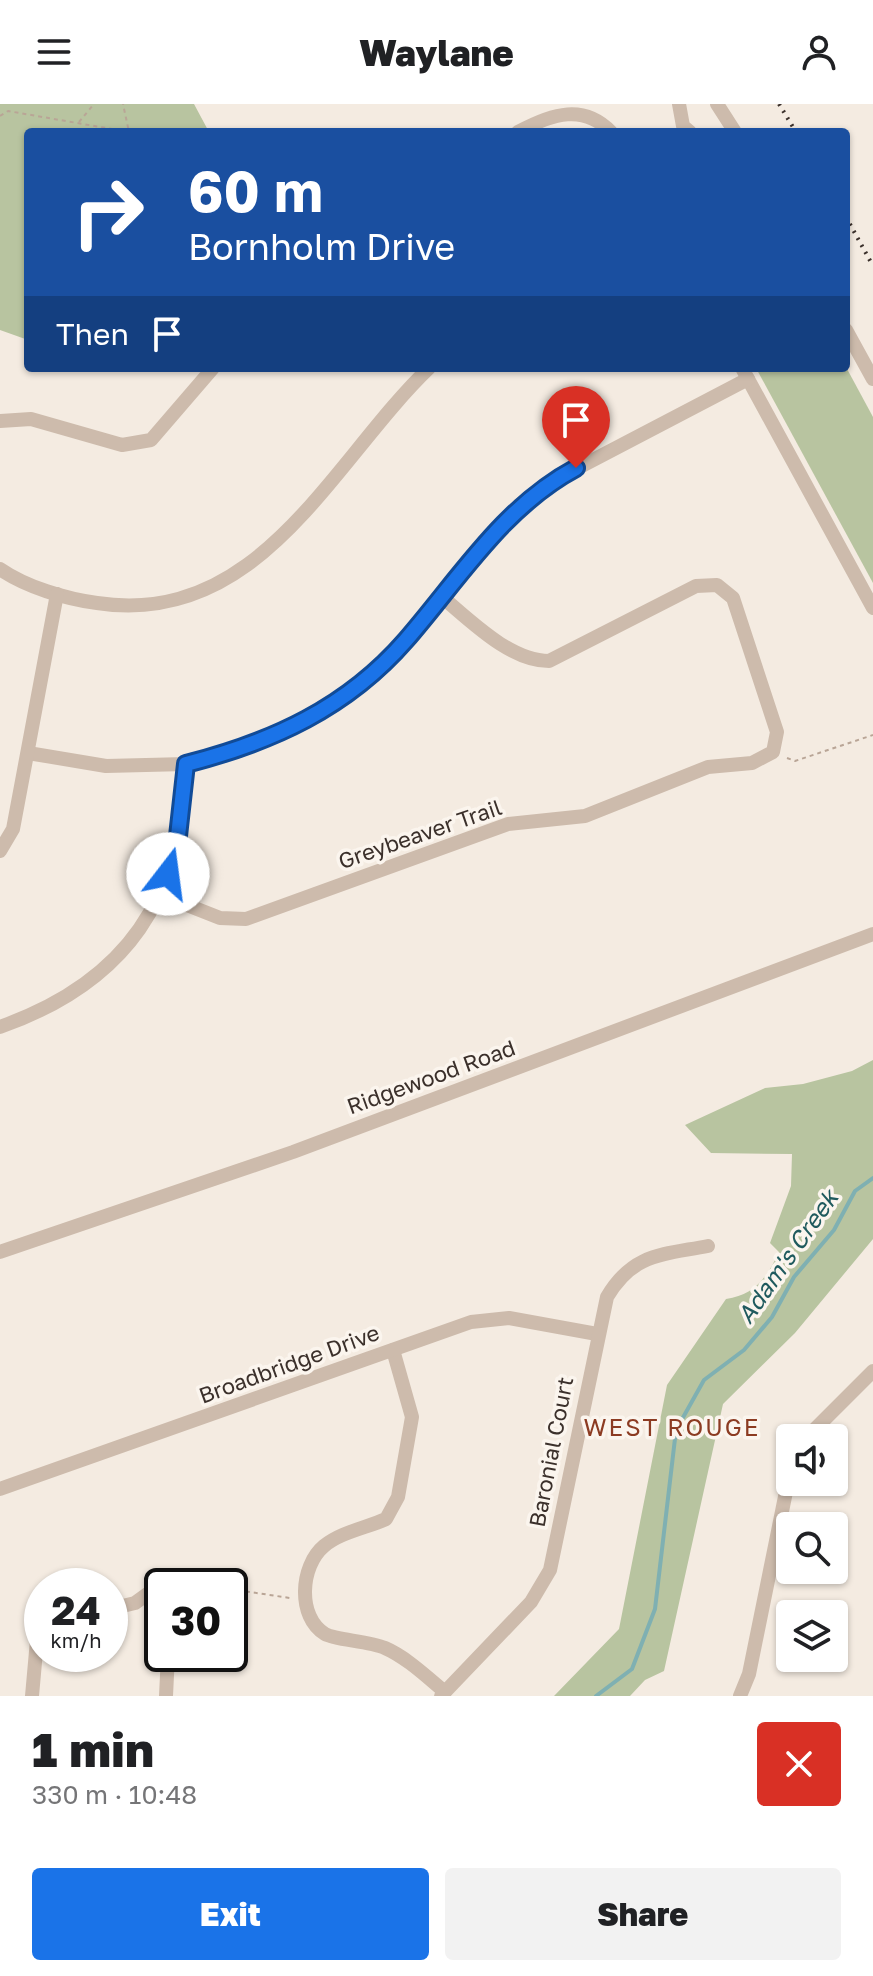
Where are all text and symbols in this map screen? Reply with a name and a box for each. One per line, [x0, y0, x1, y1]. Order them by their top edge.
icon: menu [32, 30, 76, 74]
icon: person [797, 30, 841, 74]
text: Waylane [359, 31, 514, 74]
text: 60 m [188, 157, 323, 224]
icon: right [56, 160, 160, 264]
text: Bornholm Drive [188, 225, 455, 268]
icon: arrive [145, 312, 189, 356]
text: Then [56, 316, 129, 352]
pin [542, 386, 610, 468]
icon: arrive [554, 398, 598, 442]
street label: Greybeaver Trail [335, 793, 505, 874]
position arrow [126, 832, 210, 916]
street label: Ridgewood Road [343, 1034, 519, 1120]
water label: Adam's Creek [730, 1182, 845, 1328]
street label: Broadbridge Drive [195, 1318, 383, 1409]
street label: Baronial Court [523, 1375, 578, 1529]
district label: WEST ROUGE [584, 1412, 760, 1441]
map controls [776, 1424, 848, 1672]
button: sound [776, 1424, 848, 1496]
button: search [776, 1512, 848, 1584]
speed limit sign: 30 [144, 1568, 248, 1672]
text: 24 [51, 1586, 101, 1634]
button: layers [776, 1600, 848, 1672]
text: km/h [51, 1628, 101, 1652]
text: 1 min [32, 1720, 154, 1778]
button: close [757, 1722, 841, 1806]
text: 330 m · 10:48 [32, 1779, 197, 1810]
button: Exit [32, 1868, 429, 1960]
button: Share [445, 1868, 841, 1960]

